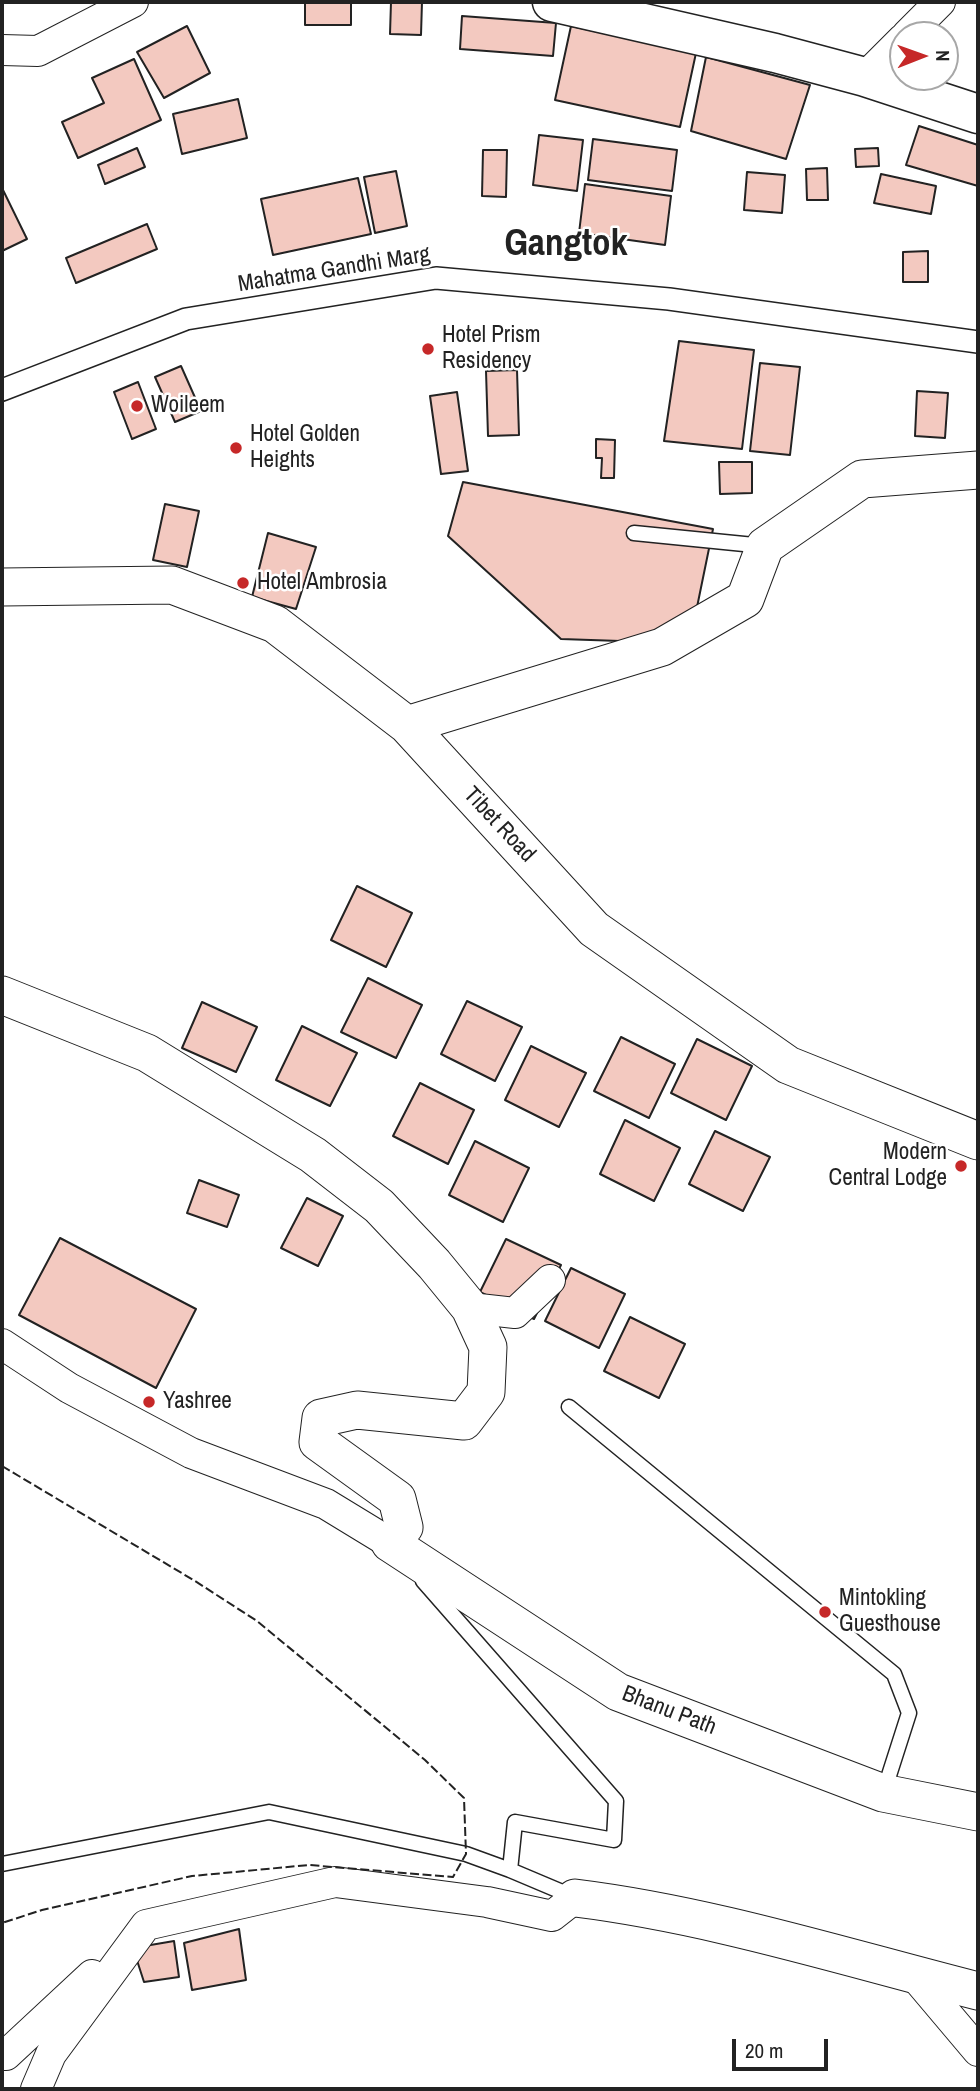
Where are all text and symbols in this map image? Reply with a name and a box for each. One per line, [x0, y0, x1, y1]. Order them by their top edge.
north arrow [889, 21, 959, 91]
text: N [930, 50, 956, 62]
district label: Gangtok [504, 223, 628, 267]
street label: Mahatma Gandhi Marg [236, 241, 432, 299]
place label: Hotel Prism Residency [442, 322, 541, 376]
marker: Hotel Prism Residency [420, 341, 436, 357]
place label: Woileem [151, 392, 225, 420]
marker: Woileem [129, 398, 145, 414]
place label: Hotel Golden Heights [250, 421, 360, 475]
marker: Hotel Golden Heights [228, 440, 244, 456]
place label: Hotel Ambrosia [257, 569, 387, 597]
marker: Hotel Ambrosia [235, 575, 251, 591]
street label: Tibet Road [457, 782, 541, 868]
place label: Modern Central Lodge [829, 1139, 947, 1193]
marker: Modern Central Lodge [953, 1158, 969, 1174]
place label: Yashree [163, 1388, 232, 1416]
marker: Yashree [141, 1394, 157, 1410]
place label: Mintokling Guesthouse [839, 1585, 941, 1639]
marker: Mintokling Guesthouse [817, 1604, 833, 1620]
street label: Bhanu Path [618, 1680, 720, 1742]
scale bar [735, 2024, 831, 2068]
text: 20 m [745, 2036, 783, 2065]

